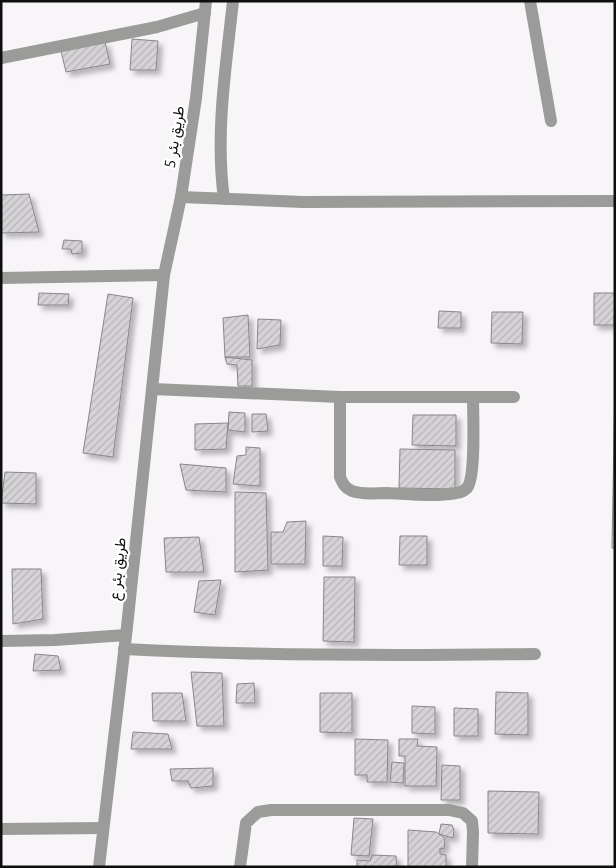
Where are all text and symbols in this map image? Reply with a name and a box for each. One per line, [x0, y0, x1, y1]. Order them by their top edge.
street label: طريق بئر 5 [161, 104, 189, 170]
street label: طريق بئر ع [105, 536, 132, 602]

